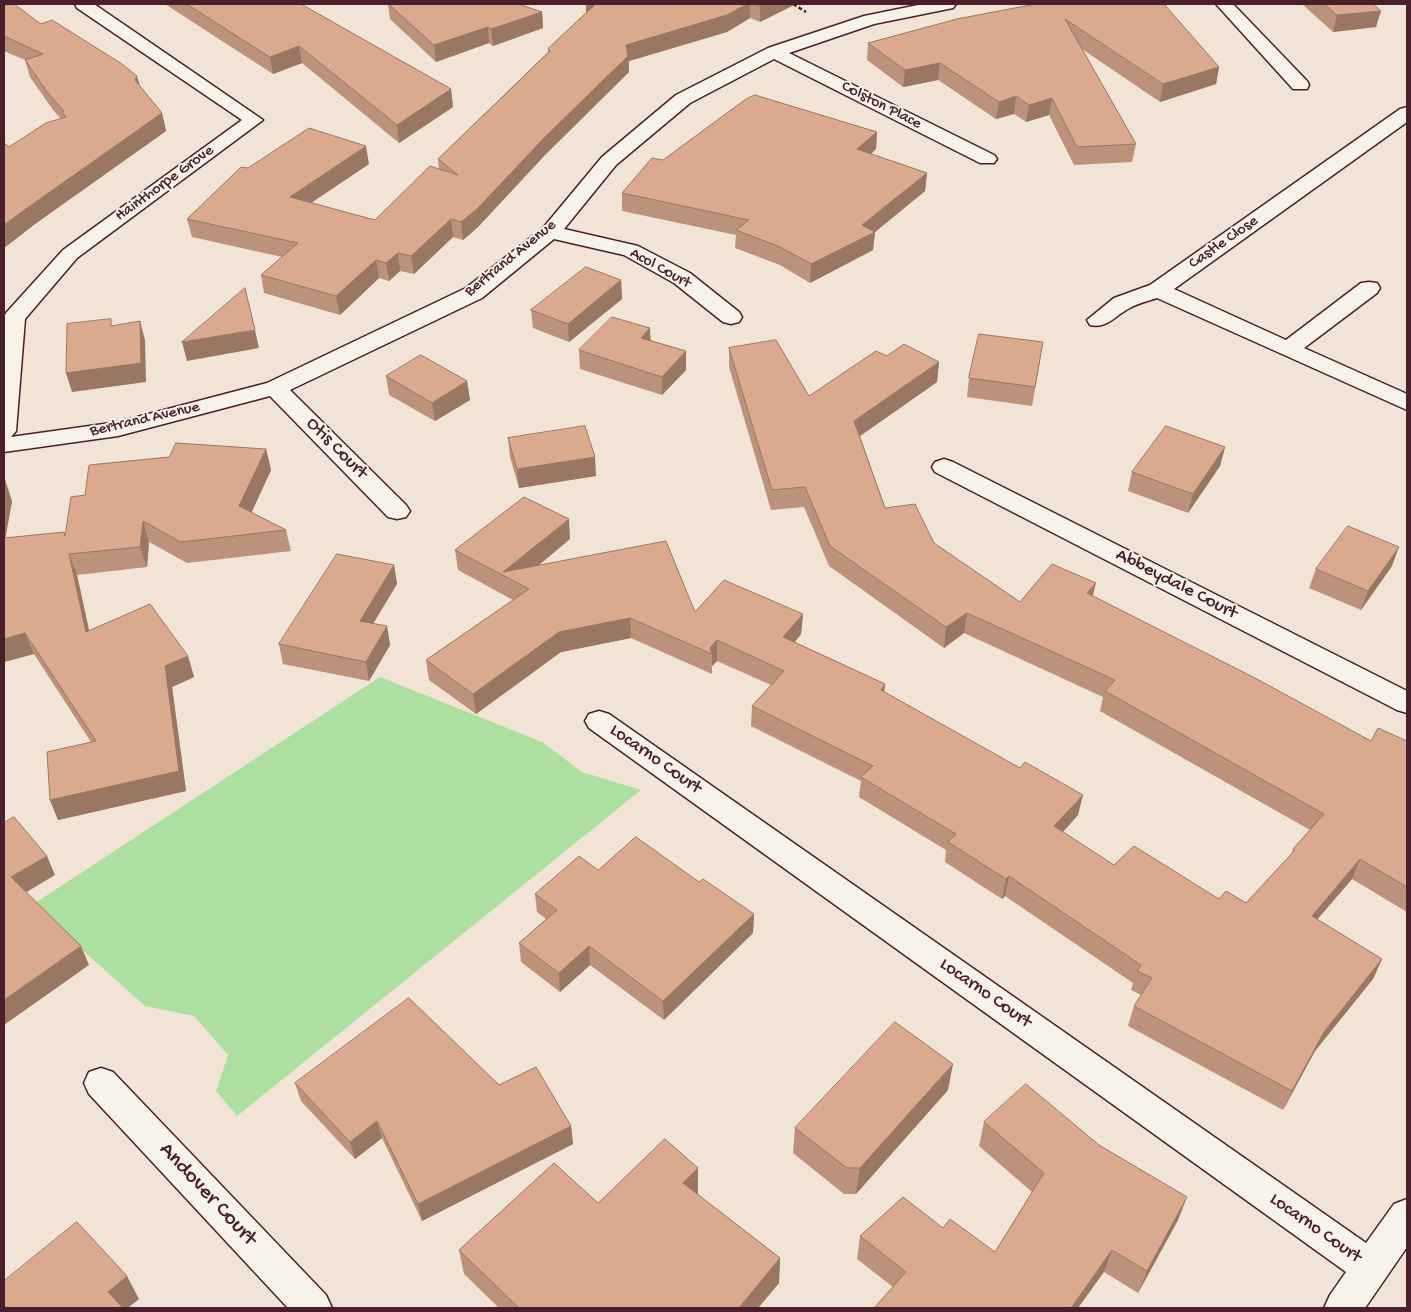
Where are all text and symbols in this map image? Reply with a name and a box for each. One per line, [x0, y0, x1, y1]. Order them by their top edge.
street label: Colston Place [838, 78, 924, 134]
street label: Hainthorpe Grove [112, 142, 218, 226]
street label: Castle Close [1186, 212, 1262, 274]
street label: Bertrand Avenue [461, 216, 561, 302]
street label: Acol Court [626, 244, 694, 294]
street label: Bertrand Avenue [88, 398, 202, 442]
street label: Otis Court [300, 413, 372, 485]
street label: Abbeydale Court [1111, 544, 1241, 626]
street label: Locarno Court [604, 720, 706, 800]
street label: Locarno Court [934, 954, 1036, 1034]
street label: Andover Court [152, 1138, 262, 1252]
street label: Locarno Court [1264, 1189, 1366, 1269]

